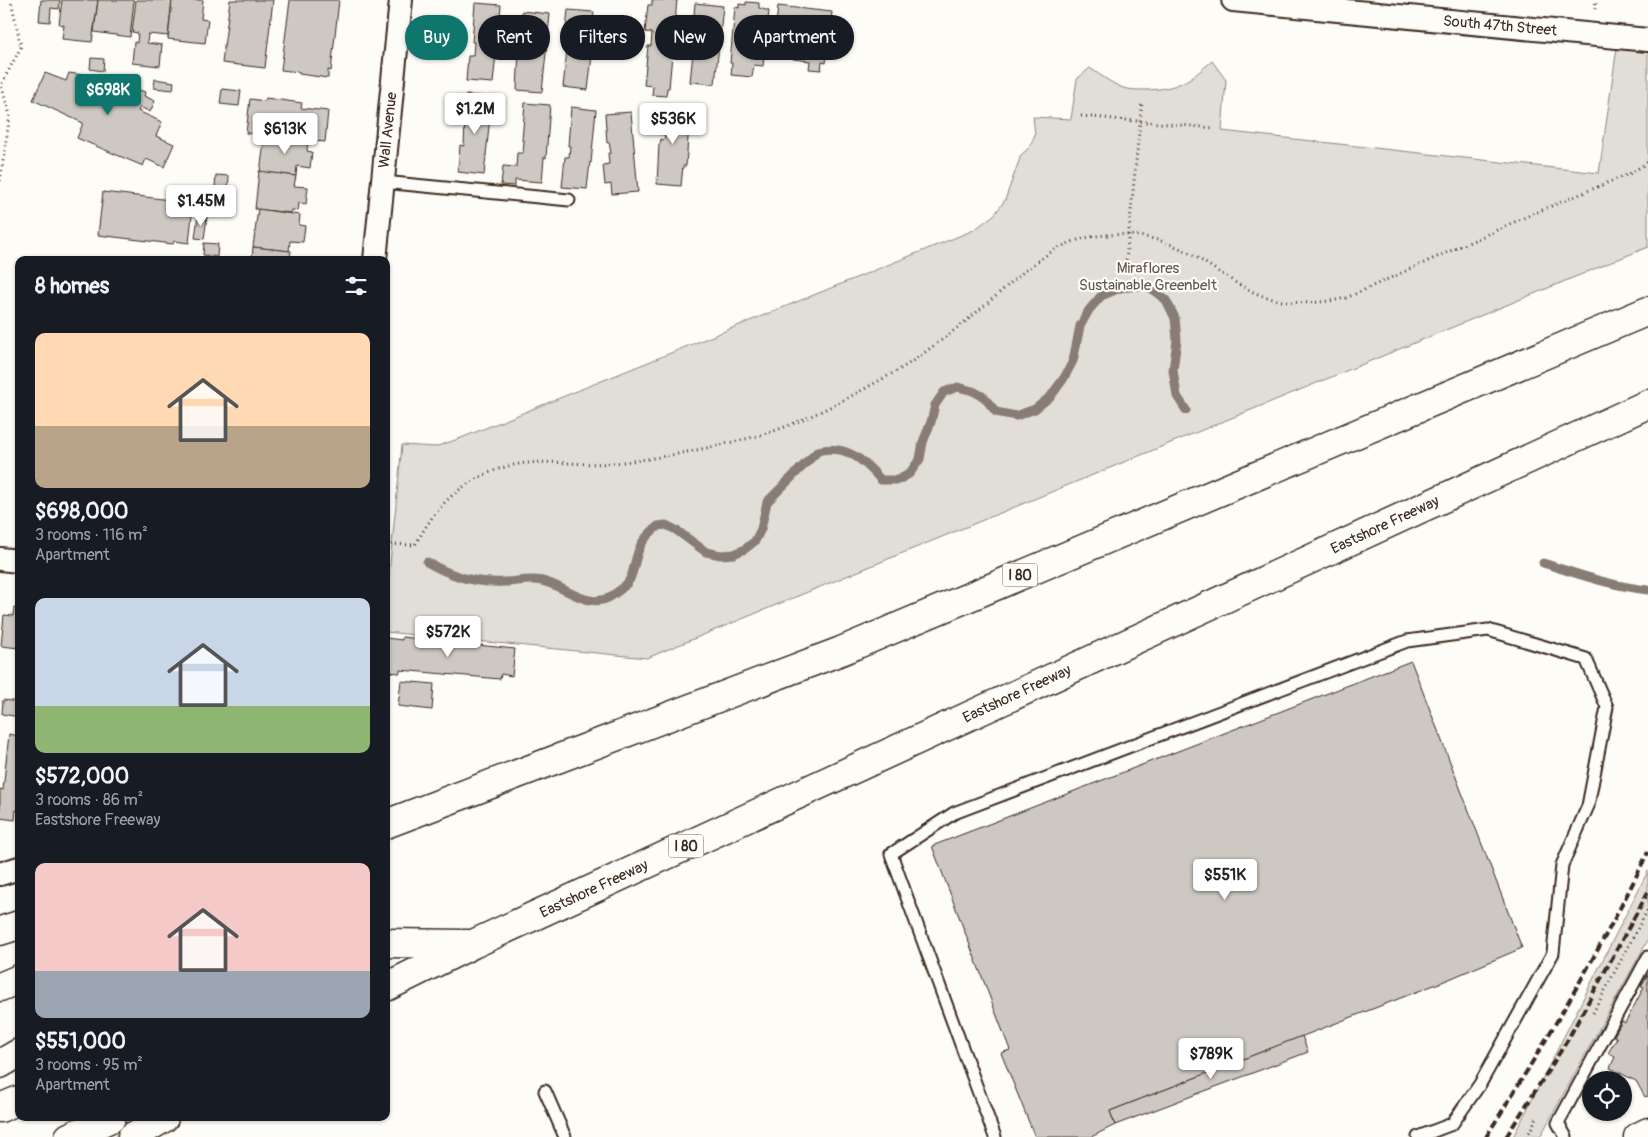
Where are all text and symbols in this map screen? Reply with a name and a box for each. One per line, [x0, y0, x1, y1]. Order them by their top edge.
street label: South 47th Street [1442, 12, 1559, 41]
chip: Buy [405, 15, 468, 60]
chip: Rent [478, 15, 550, 60]
chip: Filters [560, 15, 645, 60]
chip: New [655, 15, 724, 60]
chip: Apartment [734, 15, 854, 60]
pin: $698K [73, 74, 143, 116]
text: $698K [86, 80, 130, 100]
street label: Wall Avenue [375, 90, 401, 169]
pin: $1.2M [440, 92, 510, 135]
text: $1.2M [456, 99, 494, 119]
pin: $536K [638, 102, 708, 145]
text: $536K [650, 109, 696, 129]
pin: $613K [250, 112, 320, 155]
text: $613K [264, 119, 306, 139]
pin: $1.45M [160, 184, 242, 227]
text: $1.45M [177, 191, 225, 211]
park label: Miraflores Sustainable Greenbelt [1079, 259, 1218, 295]
icon: filters [342, 272, 370, 300]
text: 8 homes [35, 273, 109, 300]
icon: home [158, 365, 248, 455]
street label: Eastshore Freeway [1328, 491, 1443, 558]
text: $698,000 [35, 498, 128, 525]
text: 3 rooms · 116 m² [35, 525, 148, 545]
text: Apartment [35, 545, 110, 565]
road number: I 80 [1002, 564, 1038, 586]
pin: $572K [413, 616, 483, 658]
text: $572K [426, 622, 470, 642]
icon: home [158, 630, 248, 720]
street label: Eastshore Freeway [960, 660, 1075, 727]
text: $572,000 [35, 763, 129, 790]
text: 3 rooms · 86 m² [35, 790, 143, 810]
text: Eastshore Freeway [35, 810, 160, 830]
road number: I 80 [668, 834, 704, 858]
street label: Eastshore Freeway [537, 855, 652, 922]
pin: $551K [1190, 858, 1260, 901]
text: $551K [1204, 865, 1246, 885]
icon: home [158, 895, 248, 985]
text: $551,000 [35, 1028, 126, 1055]
pin: $789K [1176, 1038, 1246, 1080]
text: $789K [1189, 1044, 1233, 1064]
text: 3 rooms · 95 m² [35, 1055, 143, 1075]
map controls [1582, 1071, 1632, 1121]
button: locate [1582, 1071, 1632, 1121]
text: Apartment [35, 1075, 110, 1095]

